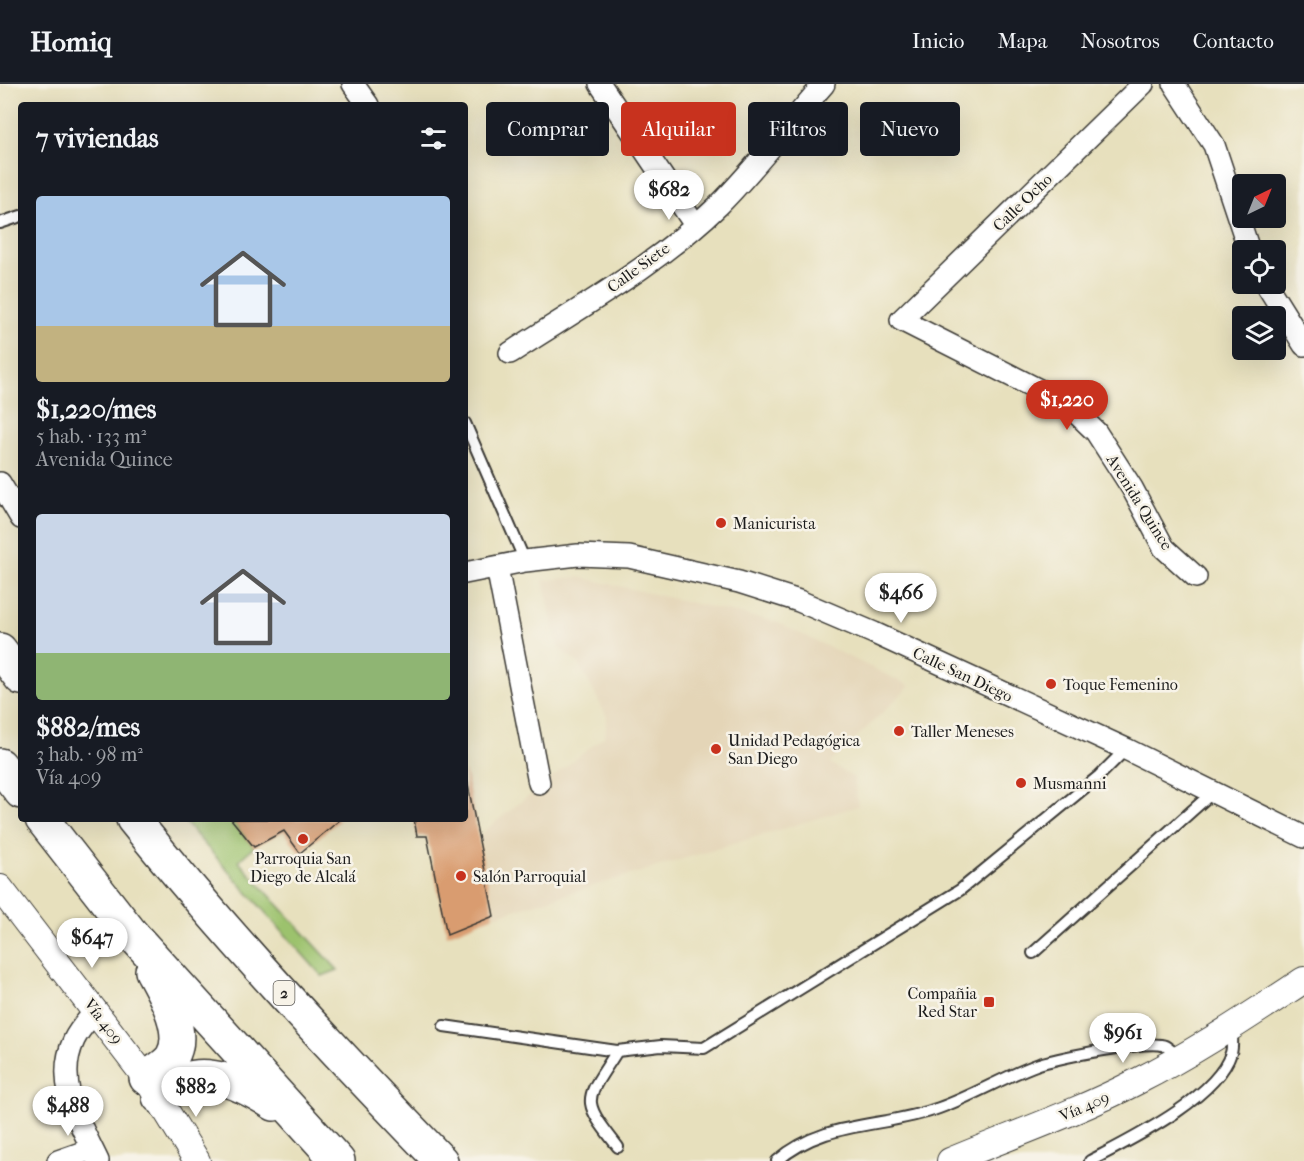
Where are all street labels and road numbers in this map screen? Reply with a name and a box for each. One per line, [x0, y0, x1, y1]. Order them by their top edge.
street label: Calle Ocho [989, 169, 1056, 235]
street label: Calle Siete [603, 238, 673, 296]
street label: Avenida Quince [1102, 450, 1177, 554]
street label: Calle San Diego [910, 643, 1016, 706]
road number: 2 [274, 981, 294, 1005]
street label: Vía 409 [80, 994, 127, 1048]
street label: Vía 409 [1055, 1087, 1112, 1126]

